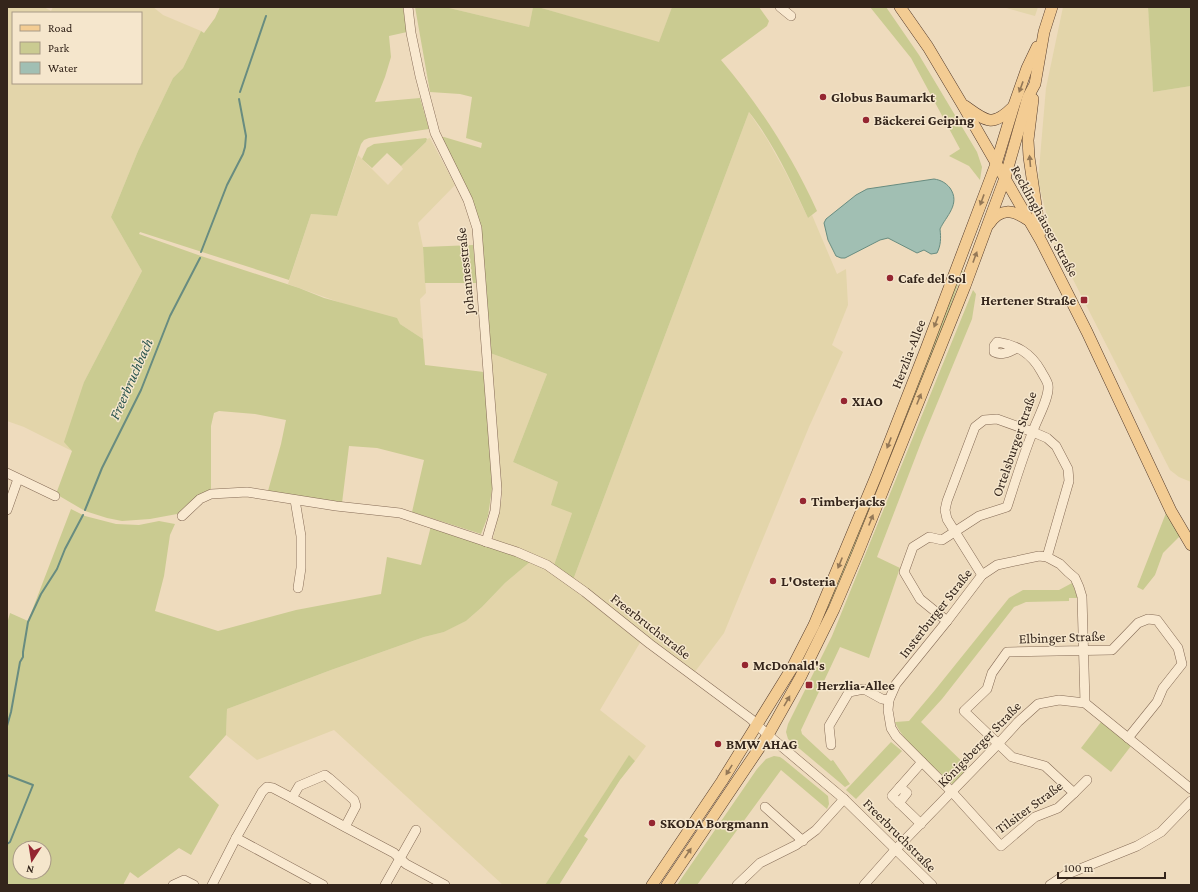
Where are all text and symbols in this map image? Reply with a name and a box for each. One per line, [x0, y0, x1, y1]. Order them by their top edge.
legend [12, 12, 142, 84]
text: Road [48, 21, 73, 35]
text: Park [48, 41, 70, 55]
text: Water [48, 61, 78, 75]
one-way arrow [1018, 81, 1024, 93]
place label: Globus Baumarkt [831, 89, 936, 105]
marker: Globus Baumarkt [818, 92, 828, 102]
place label: Bäckerei Geiping [874, 112, 974, 128]
marker: Bäckerei Geiping [861, 115, 871, 125]
one-way arrow [1026, 155, 1033, 167]
street label: Recklinghäuser Straße [1008, 163, 1082, 279]
one-way arrow [978, 194, 984, 206]
street label: Johannesstraße [452, 227, 478, 317]
one-way arrow [972, 251, 978, 263]
place label: Cafe del Sol [898, 270, 966, 286]
marker: Cafe del Sol [885, 273, 895, 283]
place label: Hertener Straße [981, 292, 1076, 308]
marker: Hertener Straße [1079, 295, 1089, 305]
one-way arrow [933, 316, 939, 328]
street label: Herzlia-Allee [888, 317, 928, 391]
water label: Freerbruchbach [106, 336, 156, 422]
street label: Ortelsburger Straße [988, 389, 1040, 499]
one-way arrow [917, 392, 923, 404]
place label: XIAO [852, 393, 883, 409]
marker: XIAO [839, 396, 849, 406]
one-way arrow [885, 437, 891, 449]
place label: Timberjacks [811, 493, 886, 510]
marker: Timberjacks [798, 496, 808, 506]
one-way arrow [869, 513, 875, 525]
one-way arrow [837, 558, 843, 569]
street label: Insterburger Straße [895, 565, 975, 661]
place label: L'Osteria [781, 573, 836, 589]
marker: L'Osteria [768, 576, 778, 586]
street label: Freerbruchstraße [608, 590, 694, 662]
street label: Elbinger Straße [1019, 627, 1105, 647]
place label: McDonald's [753, 657, 825, 673]
marker: McDonald's [740, 660, 750, 670]
place label: Herzlia-Allee [817, 677, 895, 693]
marker: Herzlia-Allee [804, 680, 814, 690]
one-way arrow [784, 695, 790, 707]
street label: Königsberger Straße [934, 698, 1024, 790]
place label: BMW AHAG [726, 736, 798, 752]
marker: BMW AHAG [713, 739, 723, 749]
one-way arrow [725, 765, 733, 775]
street label: Tilsiter Straße [992, 777, 1066, 837]
street label: Freerbruchstraße [860, 795, 940, 875]
place label: SKODA Borgmann [660, 815, 769, 831]
marker: SKODA Borgmann [647, 818, 657, 828]
north arrow [12, 840, 52, 880]
one-way arrow [684, 847, 692, 858]
scale bar [1058, 854, 1165, 880]
text: 100 m [1064, 861, 1094, 875]
text: N [25, 863, 35, 876]

